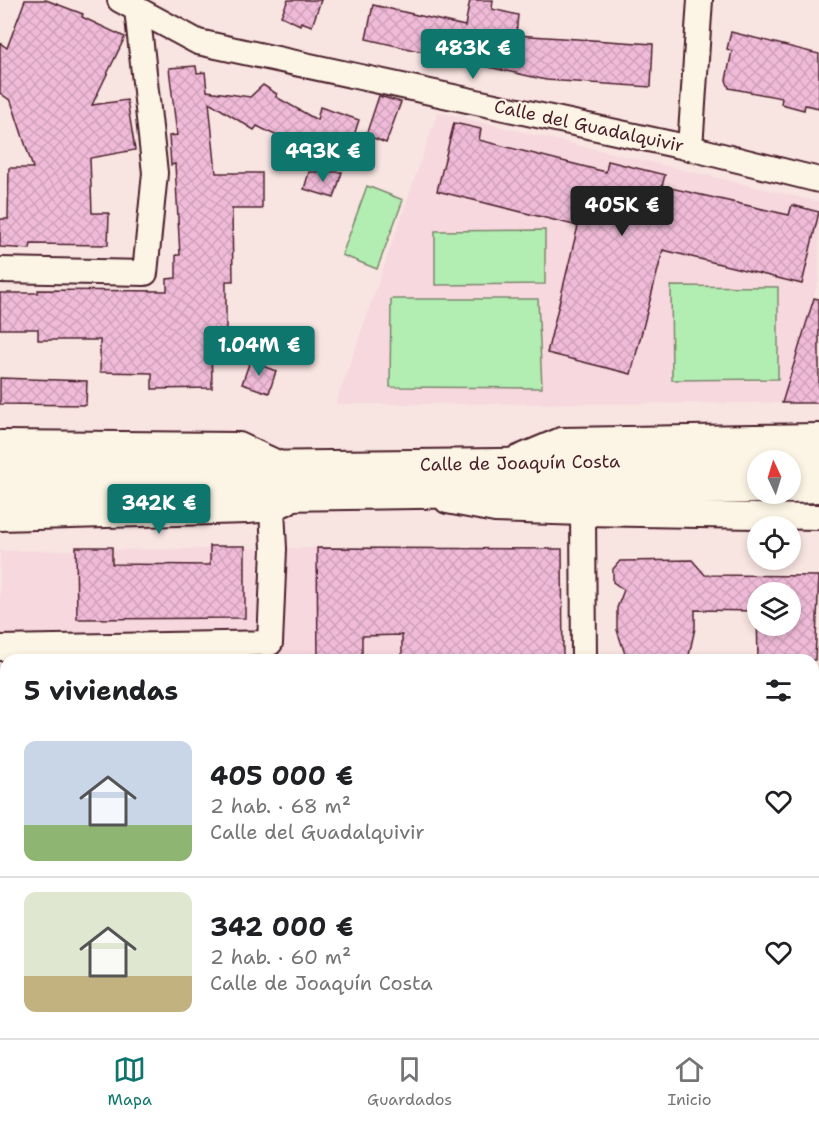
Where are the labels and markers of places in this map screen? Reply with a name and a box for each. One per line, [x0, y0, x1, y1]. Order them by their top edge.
pin: 483K € [424, 29, 522, 80]
pin: 493K € [274, 132, 372, 183]
pin: 405K € [573, 186, 671, 237]
pin: 1.04M € [204, 326, 314, 377]
pin: 342K € [110, 484, 208, 535]

